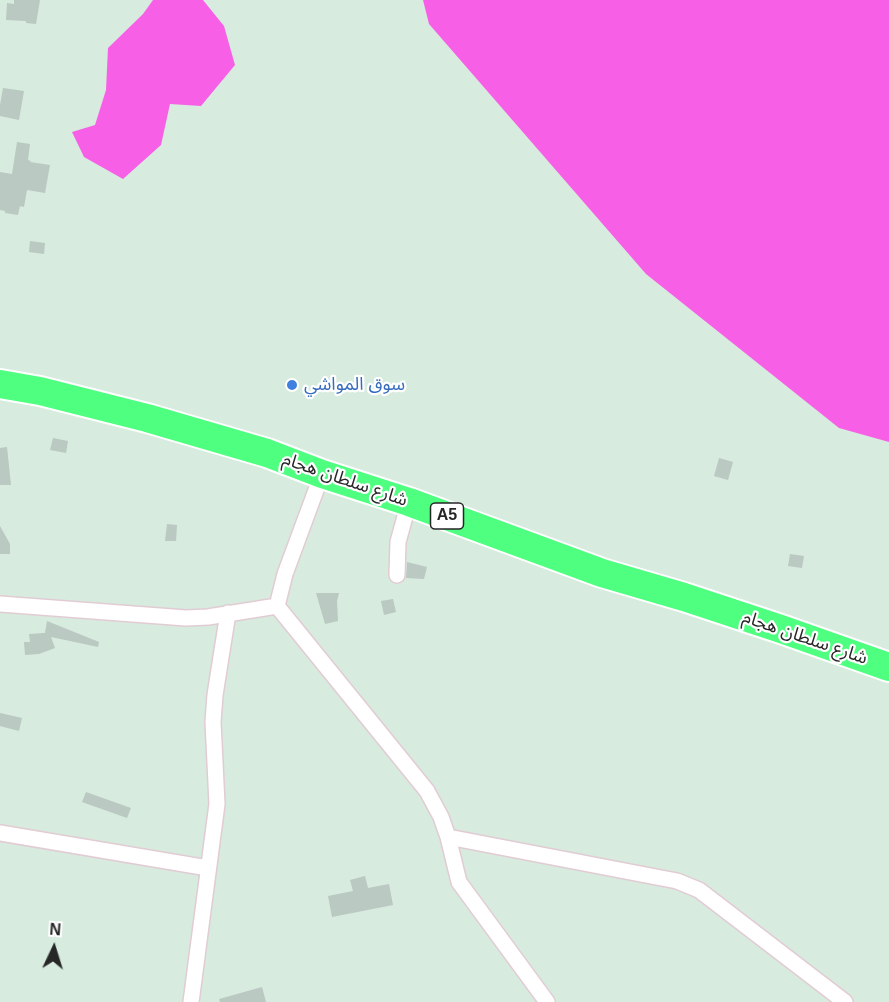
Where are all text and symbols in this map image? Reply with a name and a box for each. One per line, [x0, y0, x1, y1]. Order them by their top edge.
place label: سوق المواشي [304, 374, 405, 396]
marker: سوق المواشي [285, 378, 299, 392]
street label: شارع سلطان هجام [280, 449, 410, 511]
road number: A5 [430, 503, 464, 529]
street label: شارع سلطان هجام [740, 607, 870, 669]
north arrow [24, 918, 84, 978]
text: N [49, 921, 62, 938]

